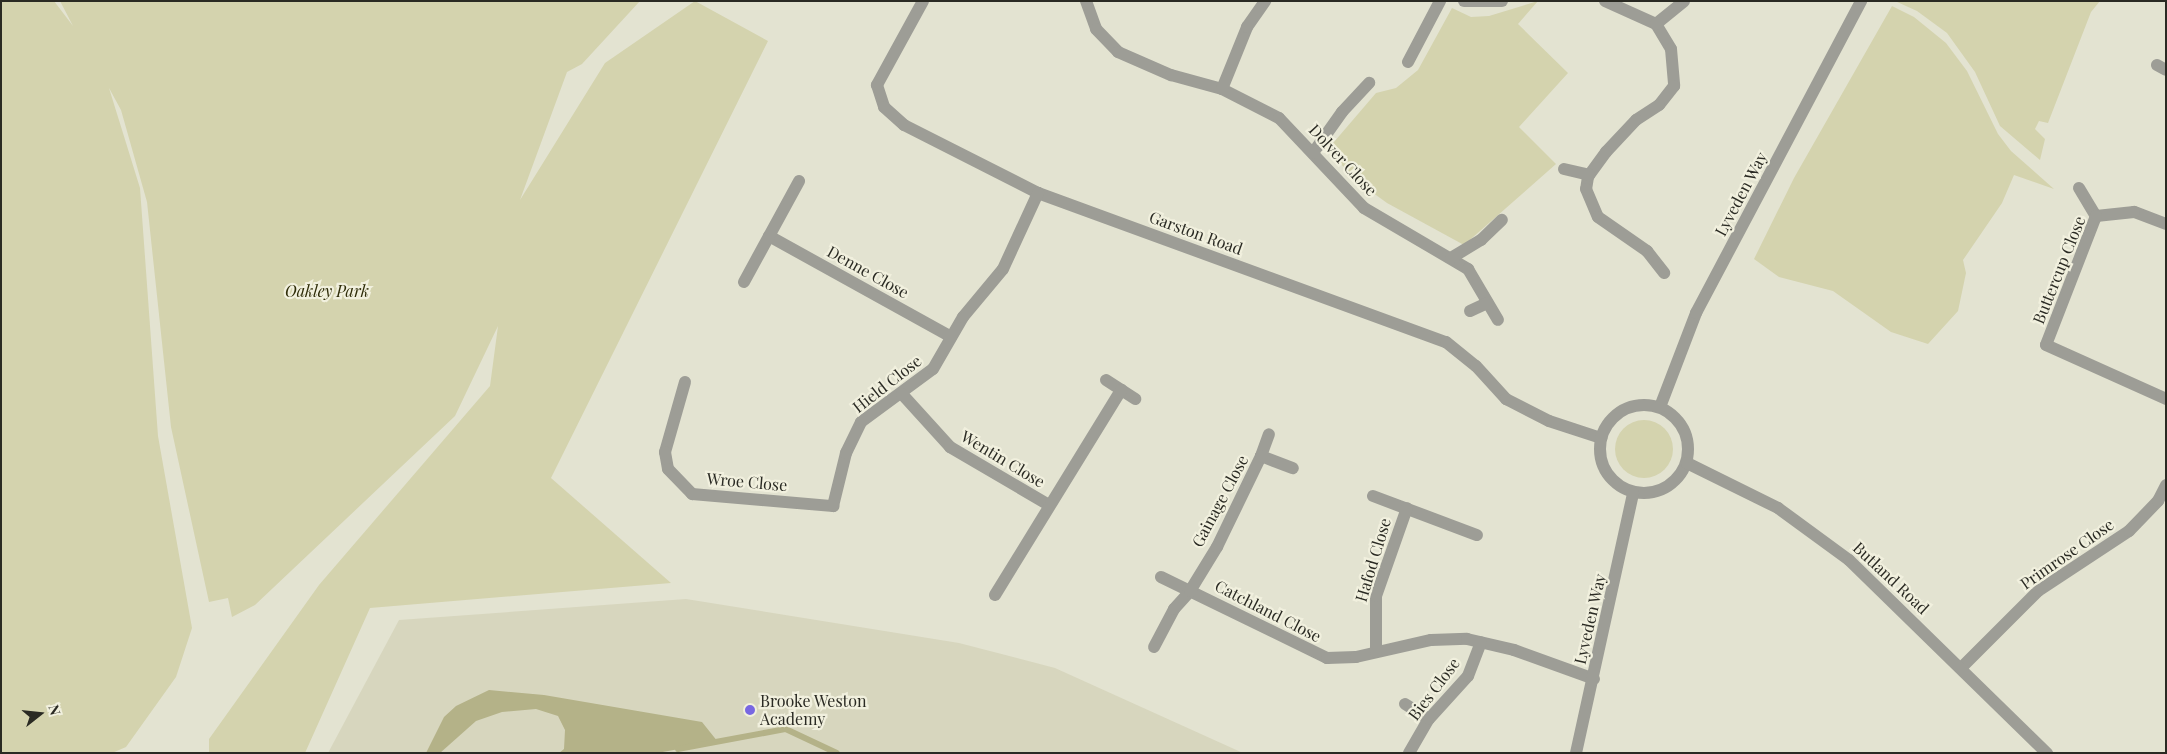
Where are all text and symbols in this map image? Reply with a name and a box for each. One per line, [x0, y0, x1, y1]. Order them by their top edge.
street label: Dolver Close [1305, 120, 1381, 200]
street label: Lyveden Way [1711, 149, 1771, 239]
street label: Garston Road [1147, 207, 1245, 259]
street label: Buttercup Close [2029, 213, 2089, 327]
street label: Denne Close [824, 242, 912, 302]
park label: Oakley Park [285, 281, 369, 301]
street label: Hield Close [849, 351, 925, 417]
street label: Wentin Close [958, 426, 1048, 492]
street label: Gainage Close [1188, 452, 1252, 550]
street label: Wroe Close [706, 469, 788, 495]
street label: Primrose Close [2017, 515, 2117, 593]
street label: Hafod Close [1351, 516, 1395, 604]
street label: Butland Road [1849, 538, 1933, 618]
street label: Lyveden Way [1570, 572, 1610, 666]
street label: Catchland Close [1212, 576, 1324, 646]
street label: Bies Close [1404, 654, 1464, 724]
north arrow [15, 689, 65, 739]
place label: Brooke Weston Academy [760, 691, 867, 729]
text: N [44, 702, 65, 717]
marker: Brooke Weston Academy [744, 704, 756, 716]

